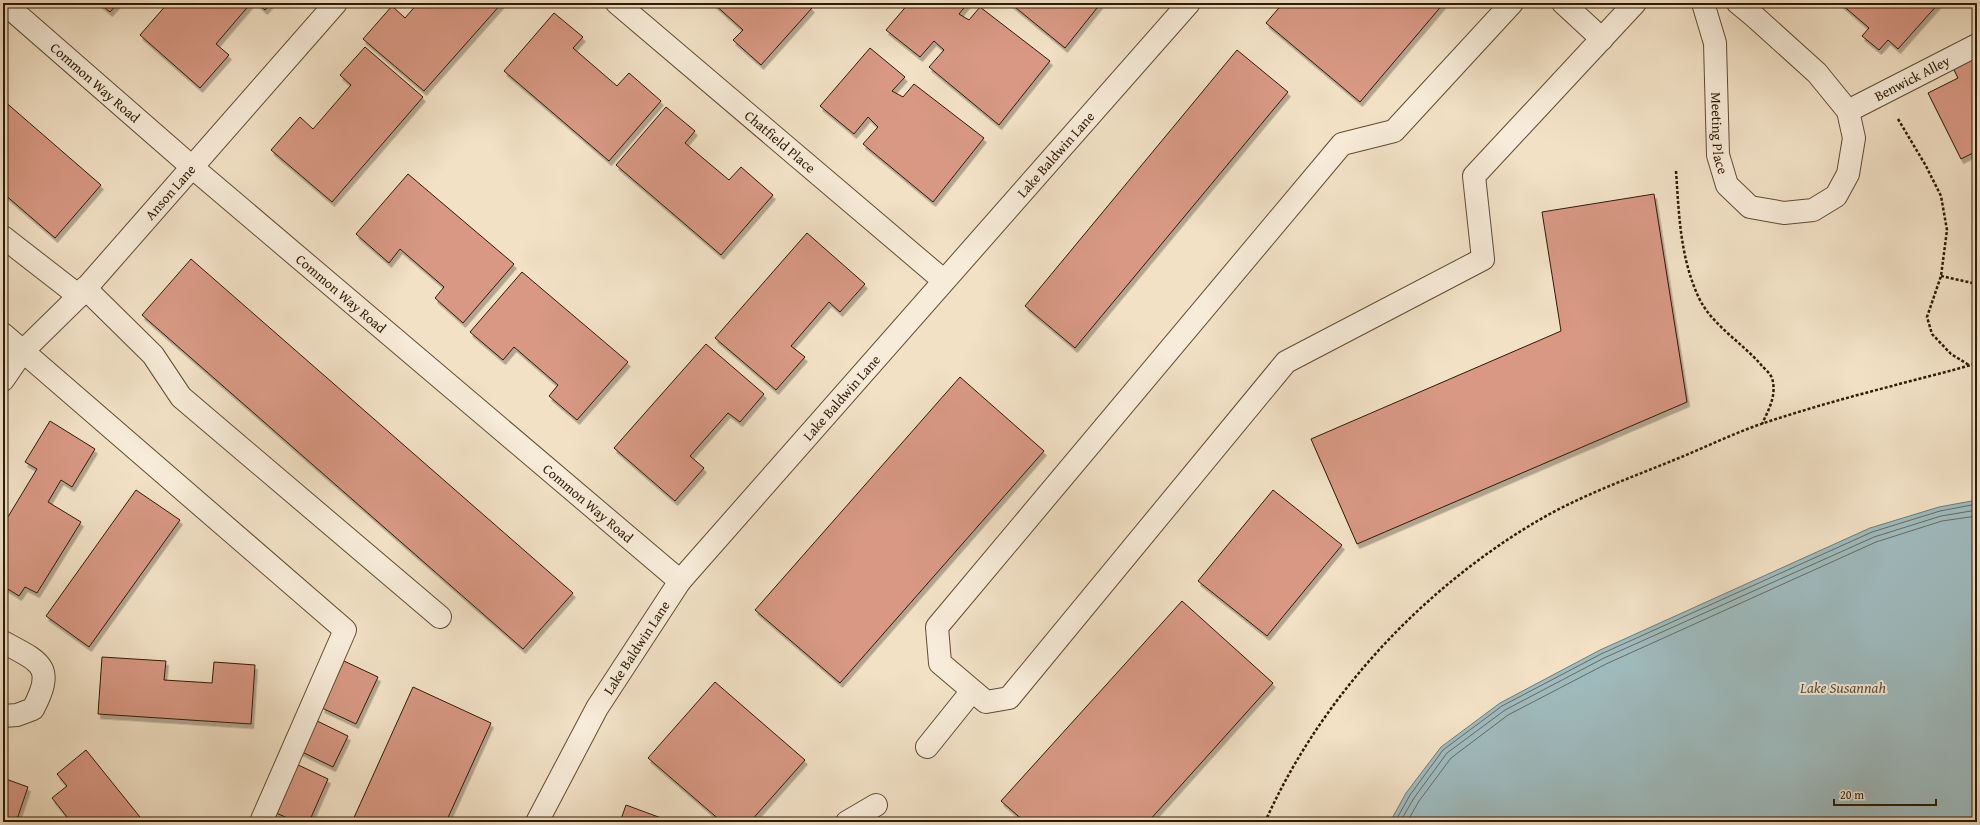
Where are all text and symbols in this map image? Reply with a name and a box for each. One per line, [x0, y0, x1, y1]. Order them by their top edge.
street label: Common Way Road [46, 38, 145, 128]
street label: Benwick Alley [1871, 51, 1953, 106]
street label: Meeting Place [1706, 92, 1733, 177]
street label: Chatfield Place [740, 106, 820, 178]
street label: Lake Baldwin Lane [1012, 107, 1099, 202]
street label: Anson Lane [140, 160, 200, 224]
street label: Common Way Road [291, 249, 391, 338]
street label: Lake Baldwin Lane [798, 350, 885, 445]
street label: Common Way Road [539, 459, 638, 548]
street label: Lake Baldwin Lane [598, 596, 675, 699]
water label: Lake Susannah [1799, 677, 1886, 698]
scale bar [1834, 781, 1936, 807]
text: 20 m [1840, 786, 1864, 803]

